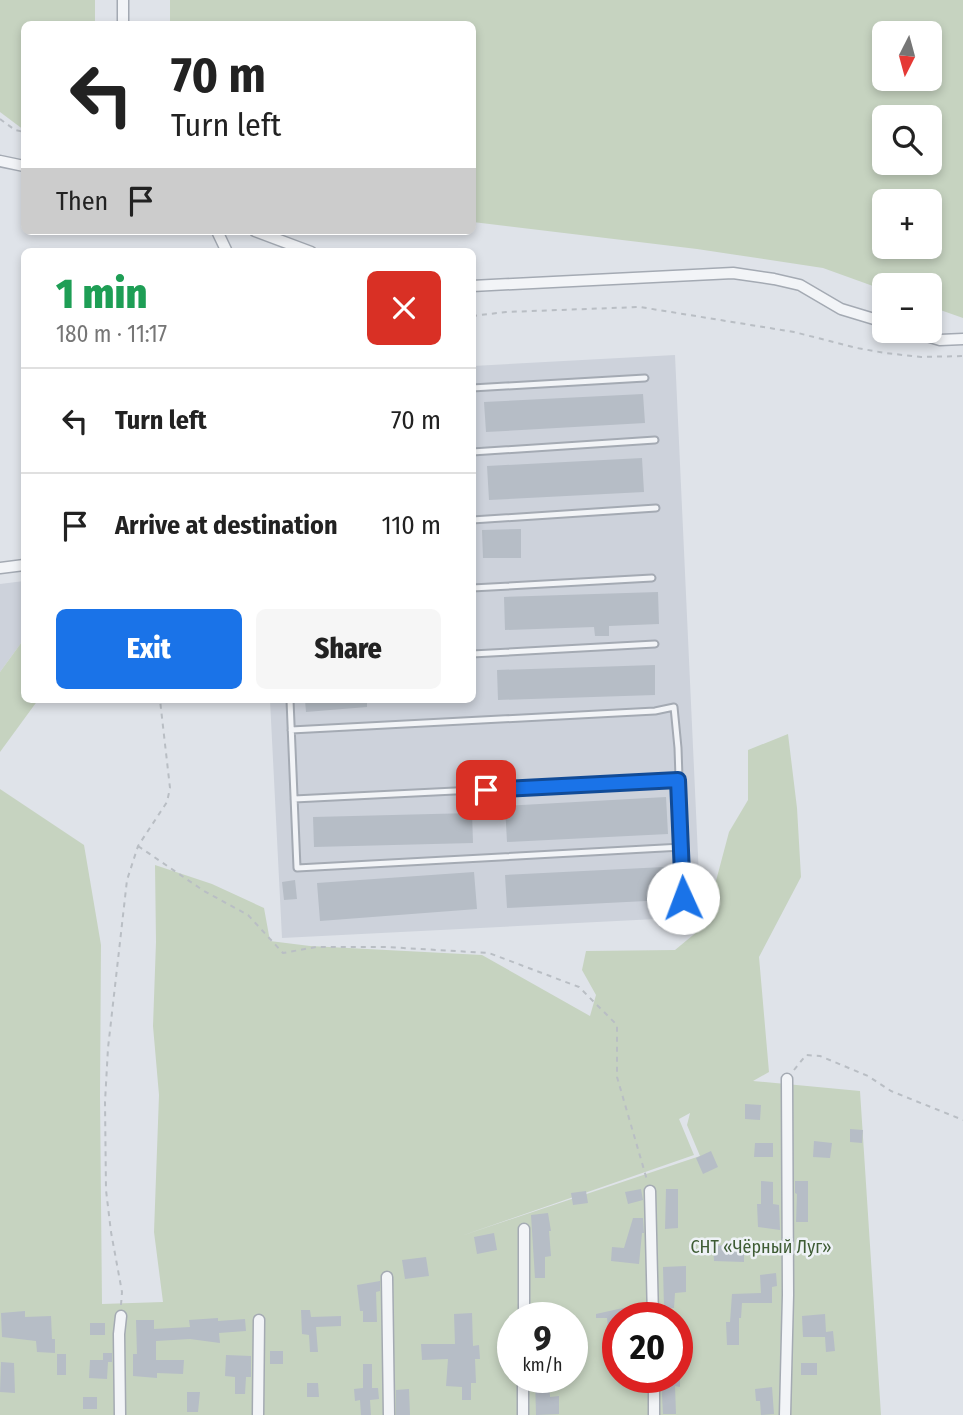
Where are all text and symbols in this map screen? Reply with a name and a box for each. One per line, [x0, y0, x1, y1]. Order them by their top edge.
north arrow [872, 21, 942, 91]
map controls [872, 21, 942, 343]
text: 70 m [171, 46, 266, 105]
icon: left [56, 49, 147, 140]
button: search [872, 105, 942, 175]
text: Turn left [171, 106, 281, 144]
icon: arrive [122, 182, 160, 220]
text: Then [56, 186, 108, 217]
button: + [872, 189, 942, 259]
text: 1 min [56, 269, 147, 319]
button: close [367, 271, 441, 345]
button: − [872, 273, 942, 343]
text: 180 m · 11:17 [56, 320, 167, 348]
icon: left [56, 402, 94, 440]
text: Turn left [115, 405, 207, 436]
text: 70 m [391, 405, 441, 436]
icon: arrive [56, 507, 94, 545]
text: Arrive at destination [115, 510, 338, 541]
text: 110 m [381, 510, 441, 541]
button: Exit [56, 609, 242, 689]
button: Share [256, 609, 441, 689]
pin [456, 760, 516, 820]
icon: arrive [467, 771, 505, 809]
position arrow [646, 861, 720, 935]
park label: СНТ «Чёрный Луг» [690, 1236, 832, 1258]
speed limit sign: 20 [602, 1302, 693, 1393]
text: 9 [533, 1317, 552, 1359]
text: km/h [522, 1354, 563, 1376]

